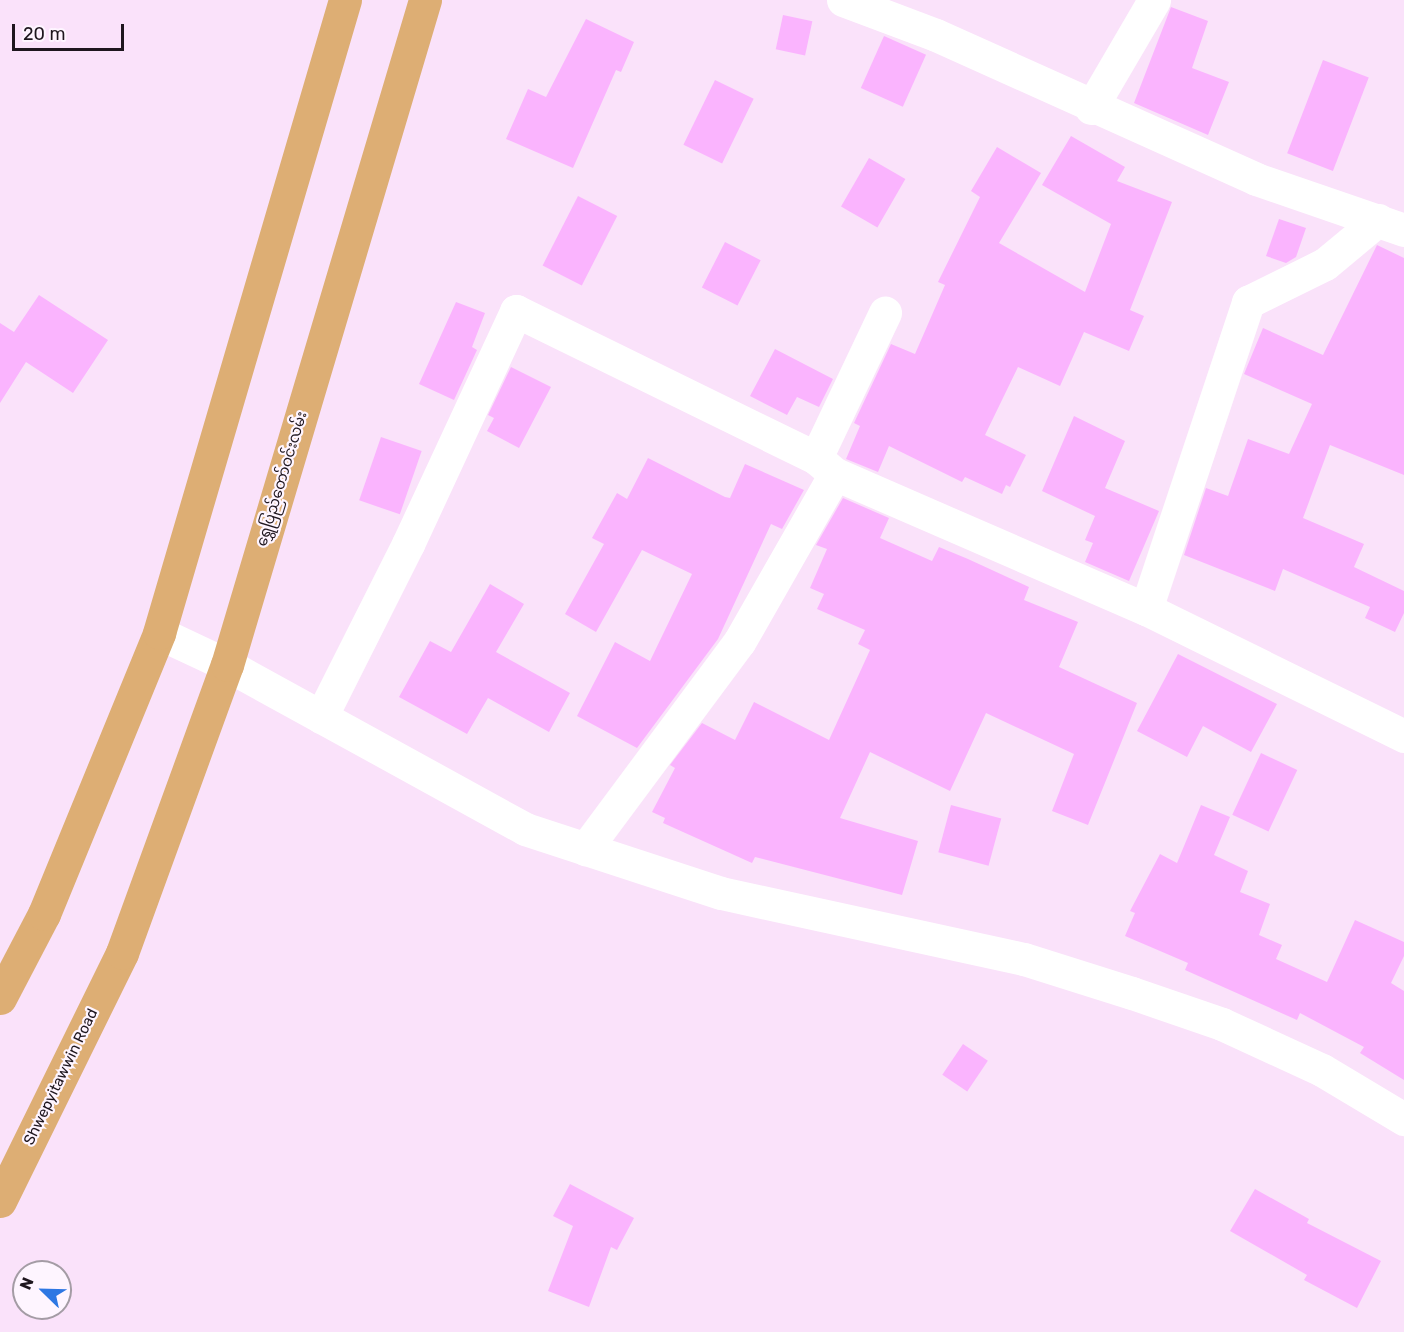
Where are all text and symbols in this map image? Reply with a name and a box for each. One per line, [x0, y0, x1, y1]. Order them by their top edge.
scale bar [15, 12, 128, 50]
text: 20 m [23, 23, 65, 45]
street label: ရွှေပြည်တော်ဝင်းလမ်း [253, 409, 311, 549]
street label: Shwepyitawwin Road [20, 1006, 102, 1148]
north arrow [12, 1260, 72, 1320]
text: N [16, 1275, 38, 1293]

